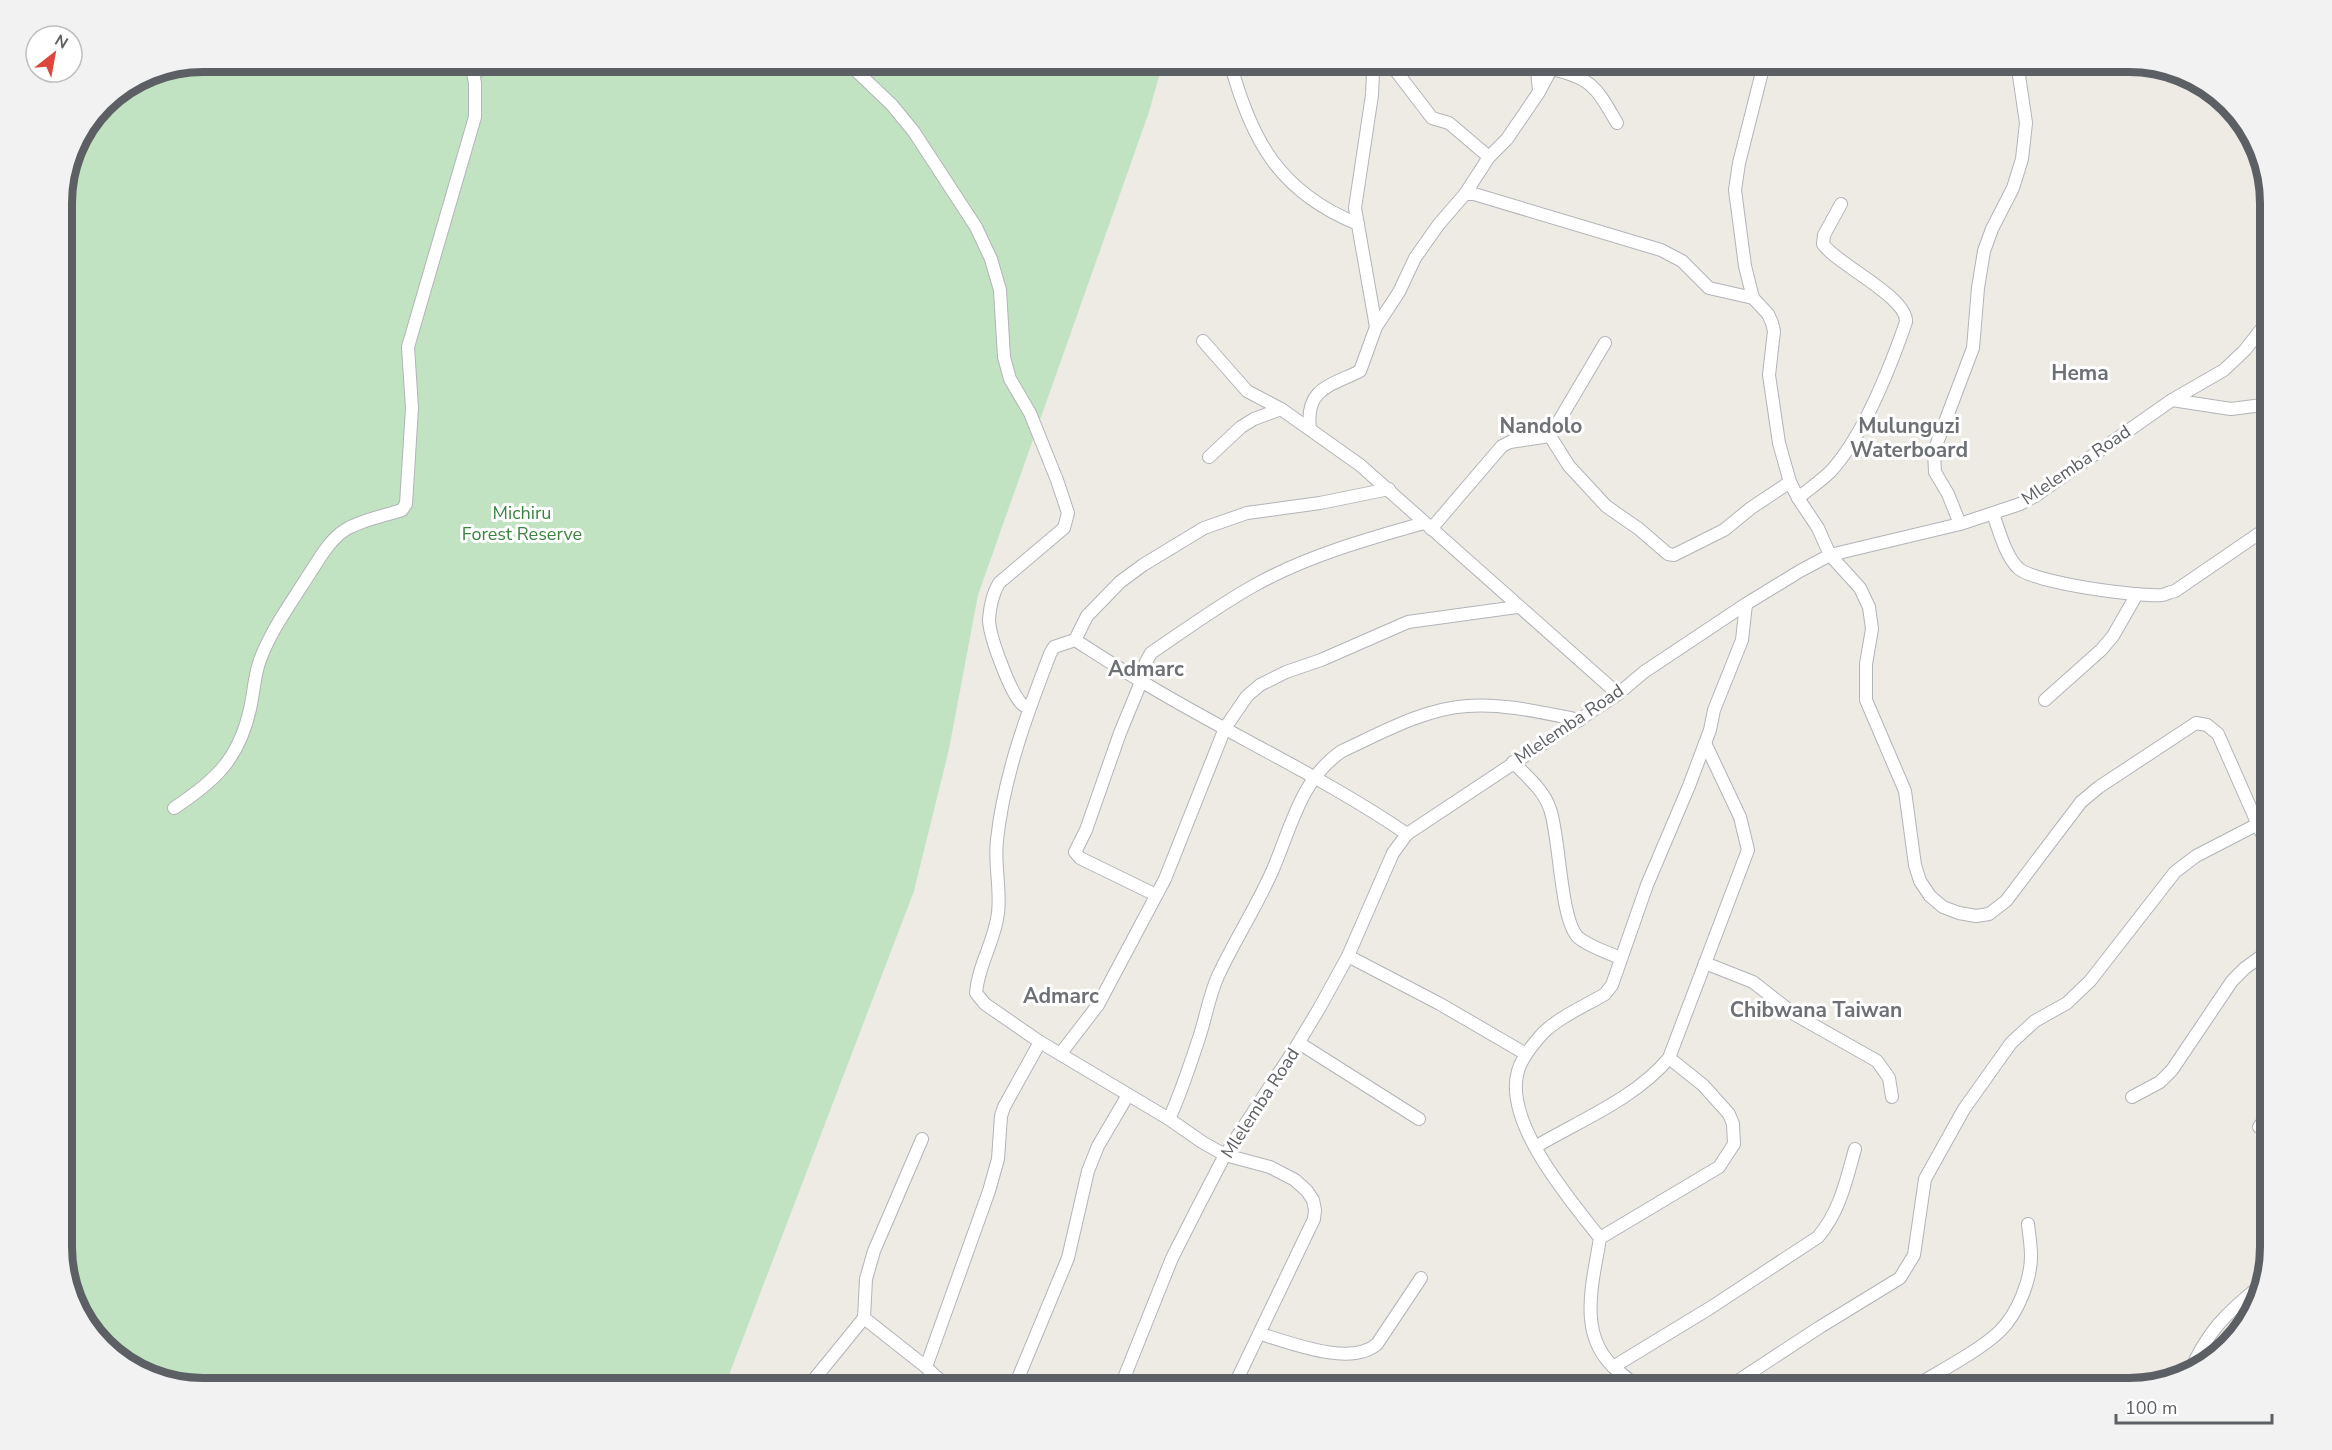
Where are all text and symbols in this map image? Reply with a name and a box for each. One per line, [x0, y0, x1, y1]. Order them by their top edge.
north arrow [24, 24, 84, 84]
text: N [50, 29, 72, 55]
district label: Hema [2051, 359, 2109, 387]
district label: Nandolo [1500, 412, 1582, 440]
district label: Mulunguzi Waterboard [1850, 412, 1968, 464]
street label: Mlelemba Road [2017, 420, 2135, 510]
park label: Michiru Forest Reserve [462, 501, 582, 546]
district label: Admarc [1108, 655, 1184, 683]
street label: Mlelemba Road [1510, 679, 1628, 769]
district label: Admarc [1023, 982, 1099, 1010]
district label: Chibwana Taiwan [1730, 996, 1902, 1024]
street label: Mlelemba Road [1215, 1043, 1305, 1163]
scale bar [2116, 1387, 2272, 1425]
text: 100 m [2125, 1396, 2177, 1420]

